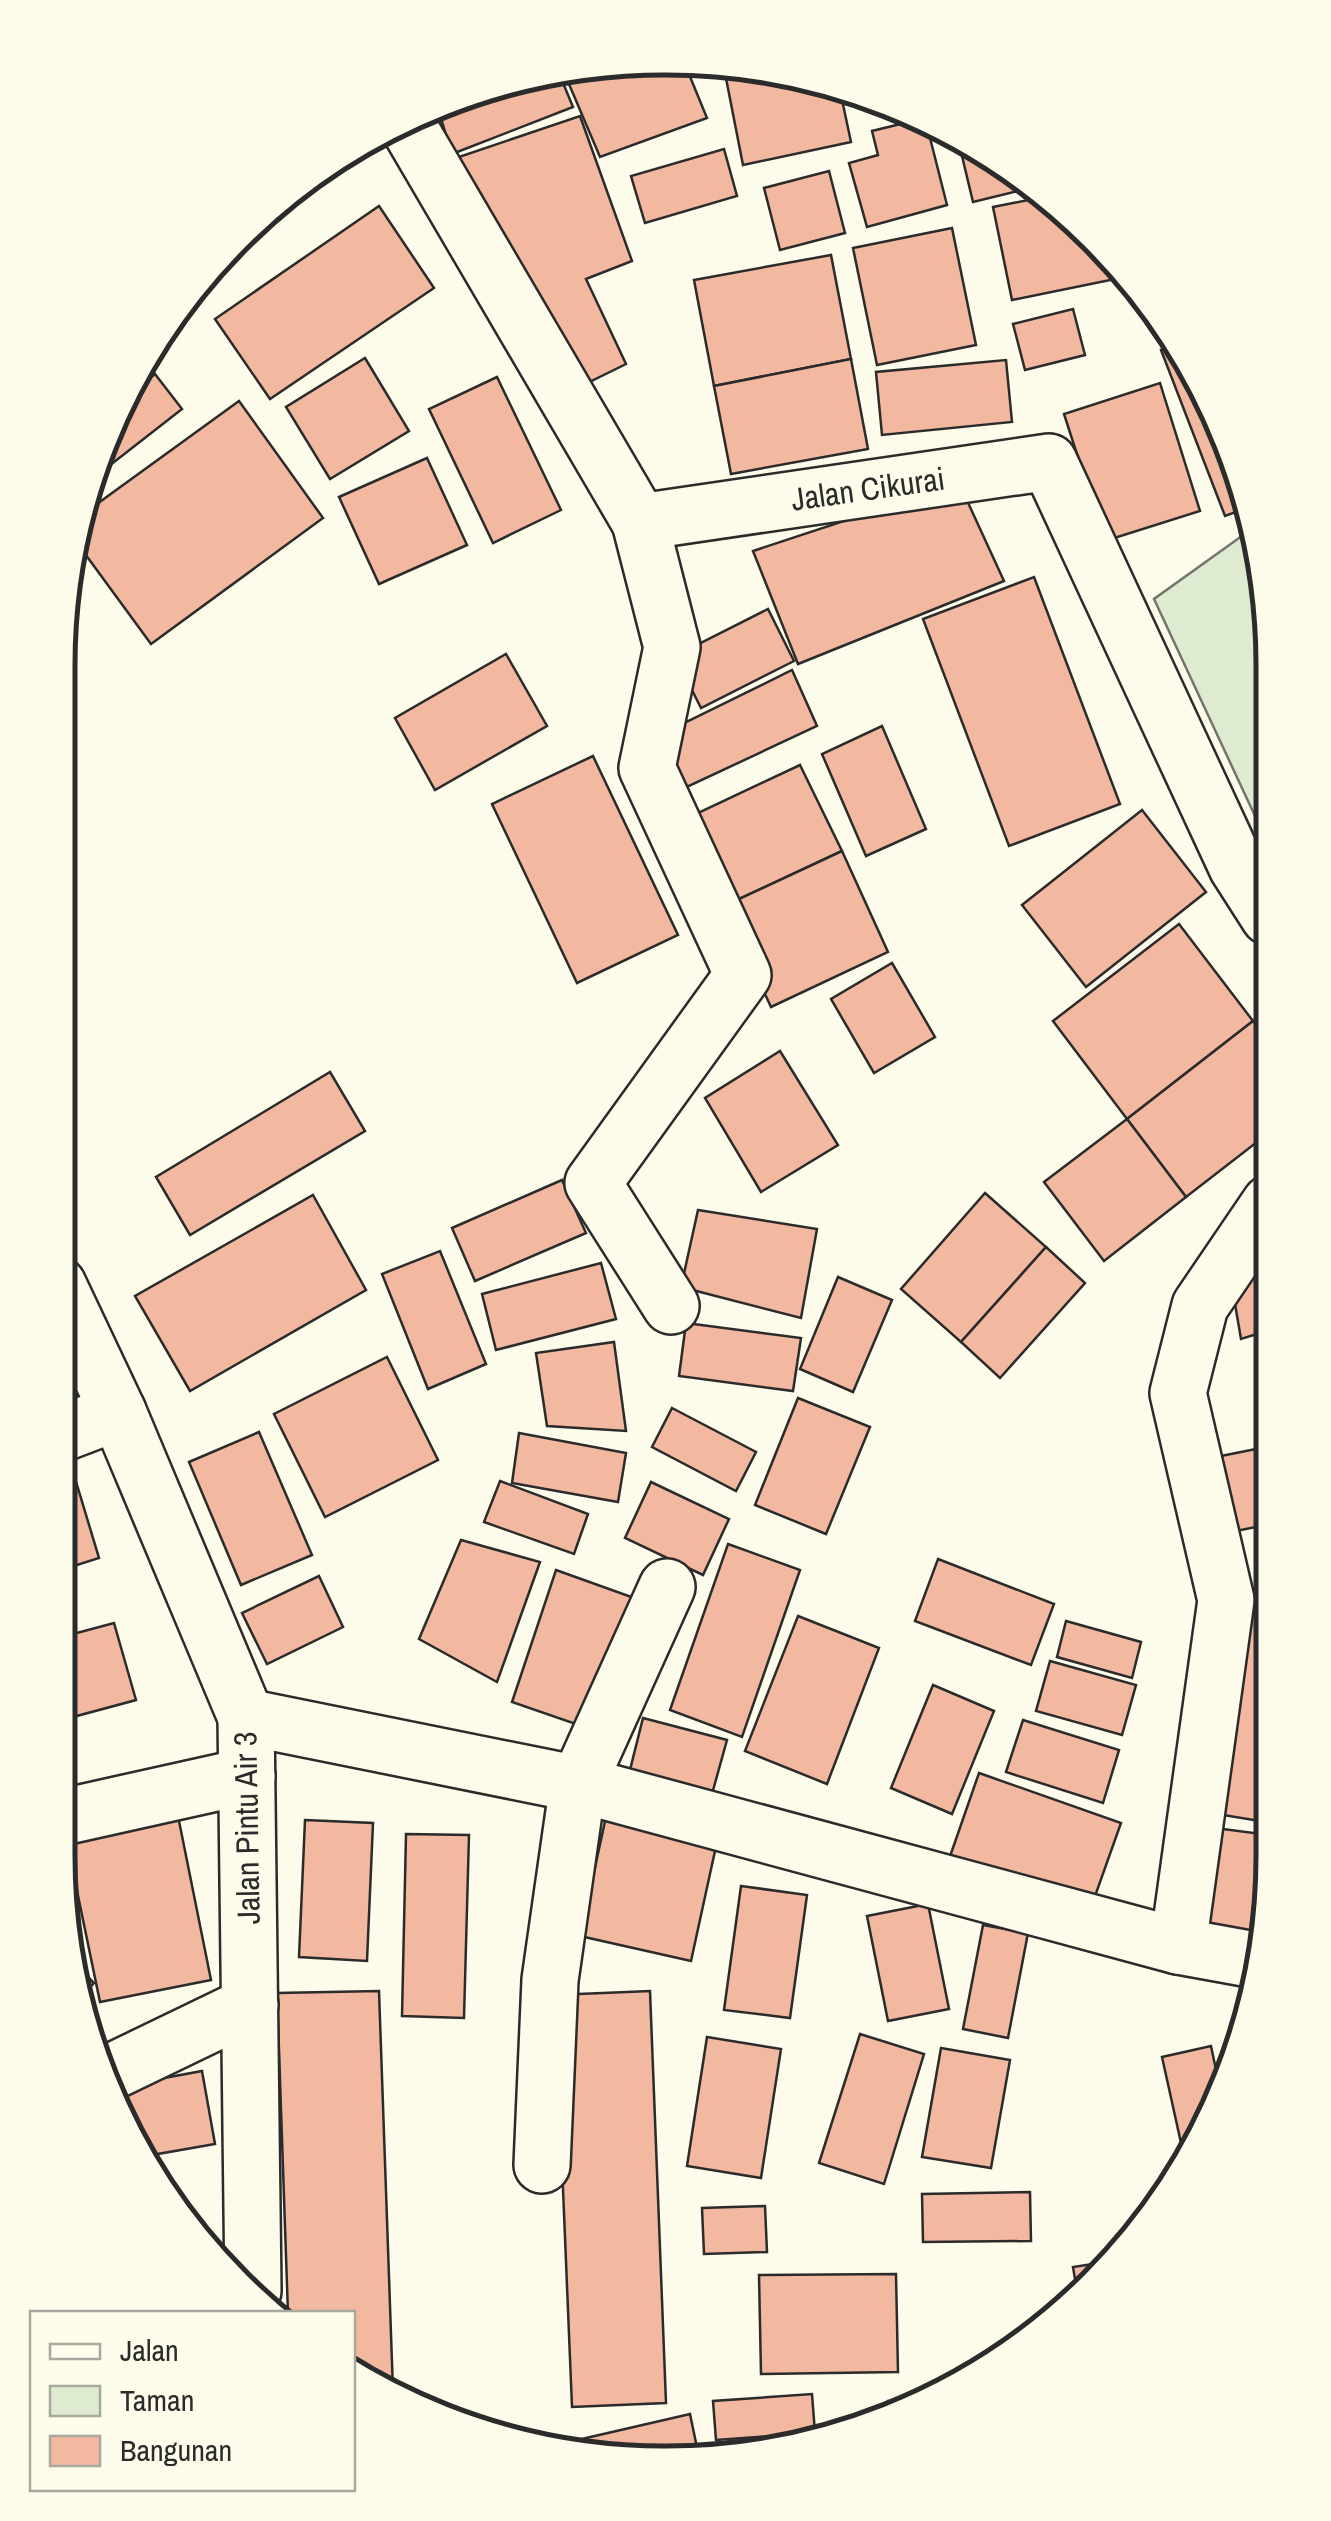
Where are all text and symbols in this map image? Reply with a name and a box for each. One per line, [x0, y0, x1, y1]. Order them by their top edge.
street label: Jalan Cikurai [788, 456, 947, 521]
street label: Jalan Pintu Air 3 [223, 1731, 270, 1925]
legend [30, 2311, 355, 2491]
text: Jalan [120, 2330, 179, 2370]
text: Taman [120, 2380, 194, 2420]
text: Bangunan [120, 2430, 232, 2470]

